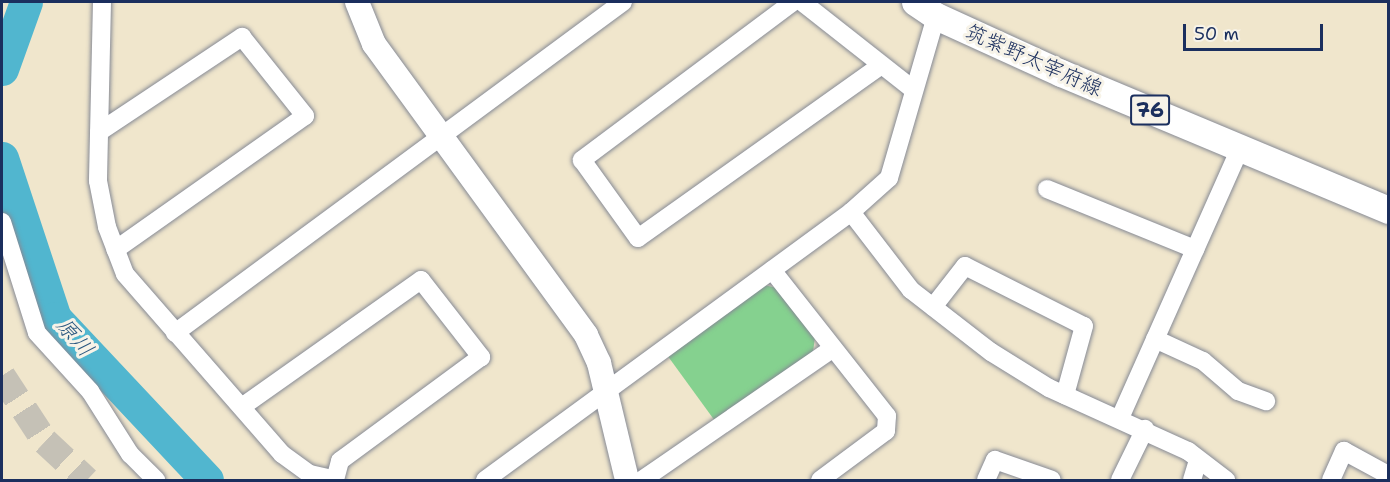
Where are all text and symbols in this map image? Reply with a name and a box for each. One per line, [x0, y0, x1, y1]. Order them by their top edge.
scale bar [1186, 12, 1326, 50]
street label: 筑紫野太宰府線 [962, 19, 1106, 101]
text: 50 m [1194, 22, 1239, 46]
road number: 76 [1129, 93, 1171, 127]
water label: 原川 [51, 312, 99, 362]

